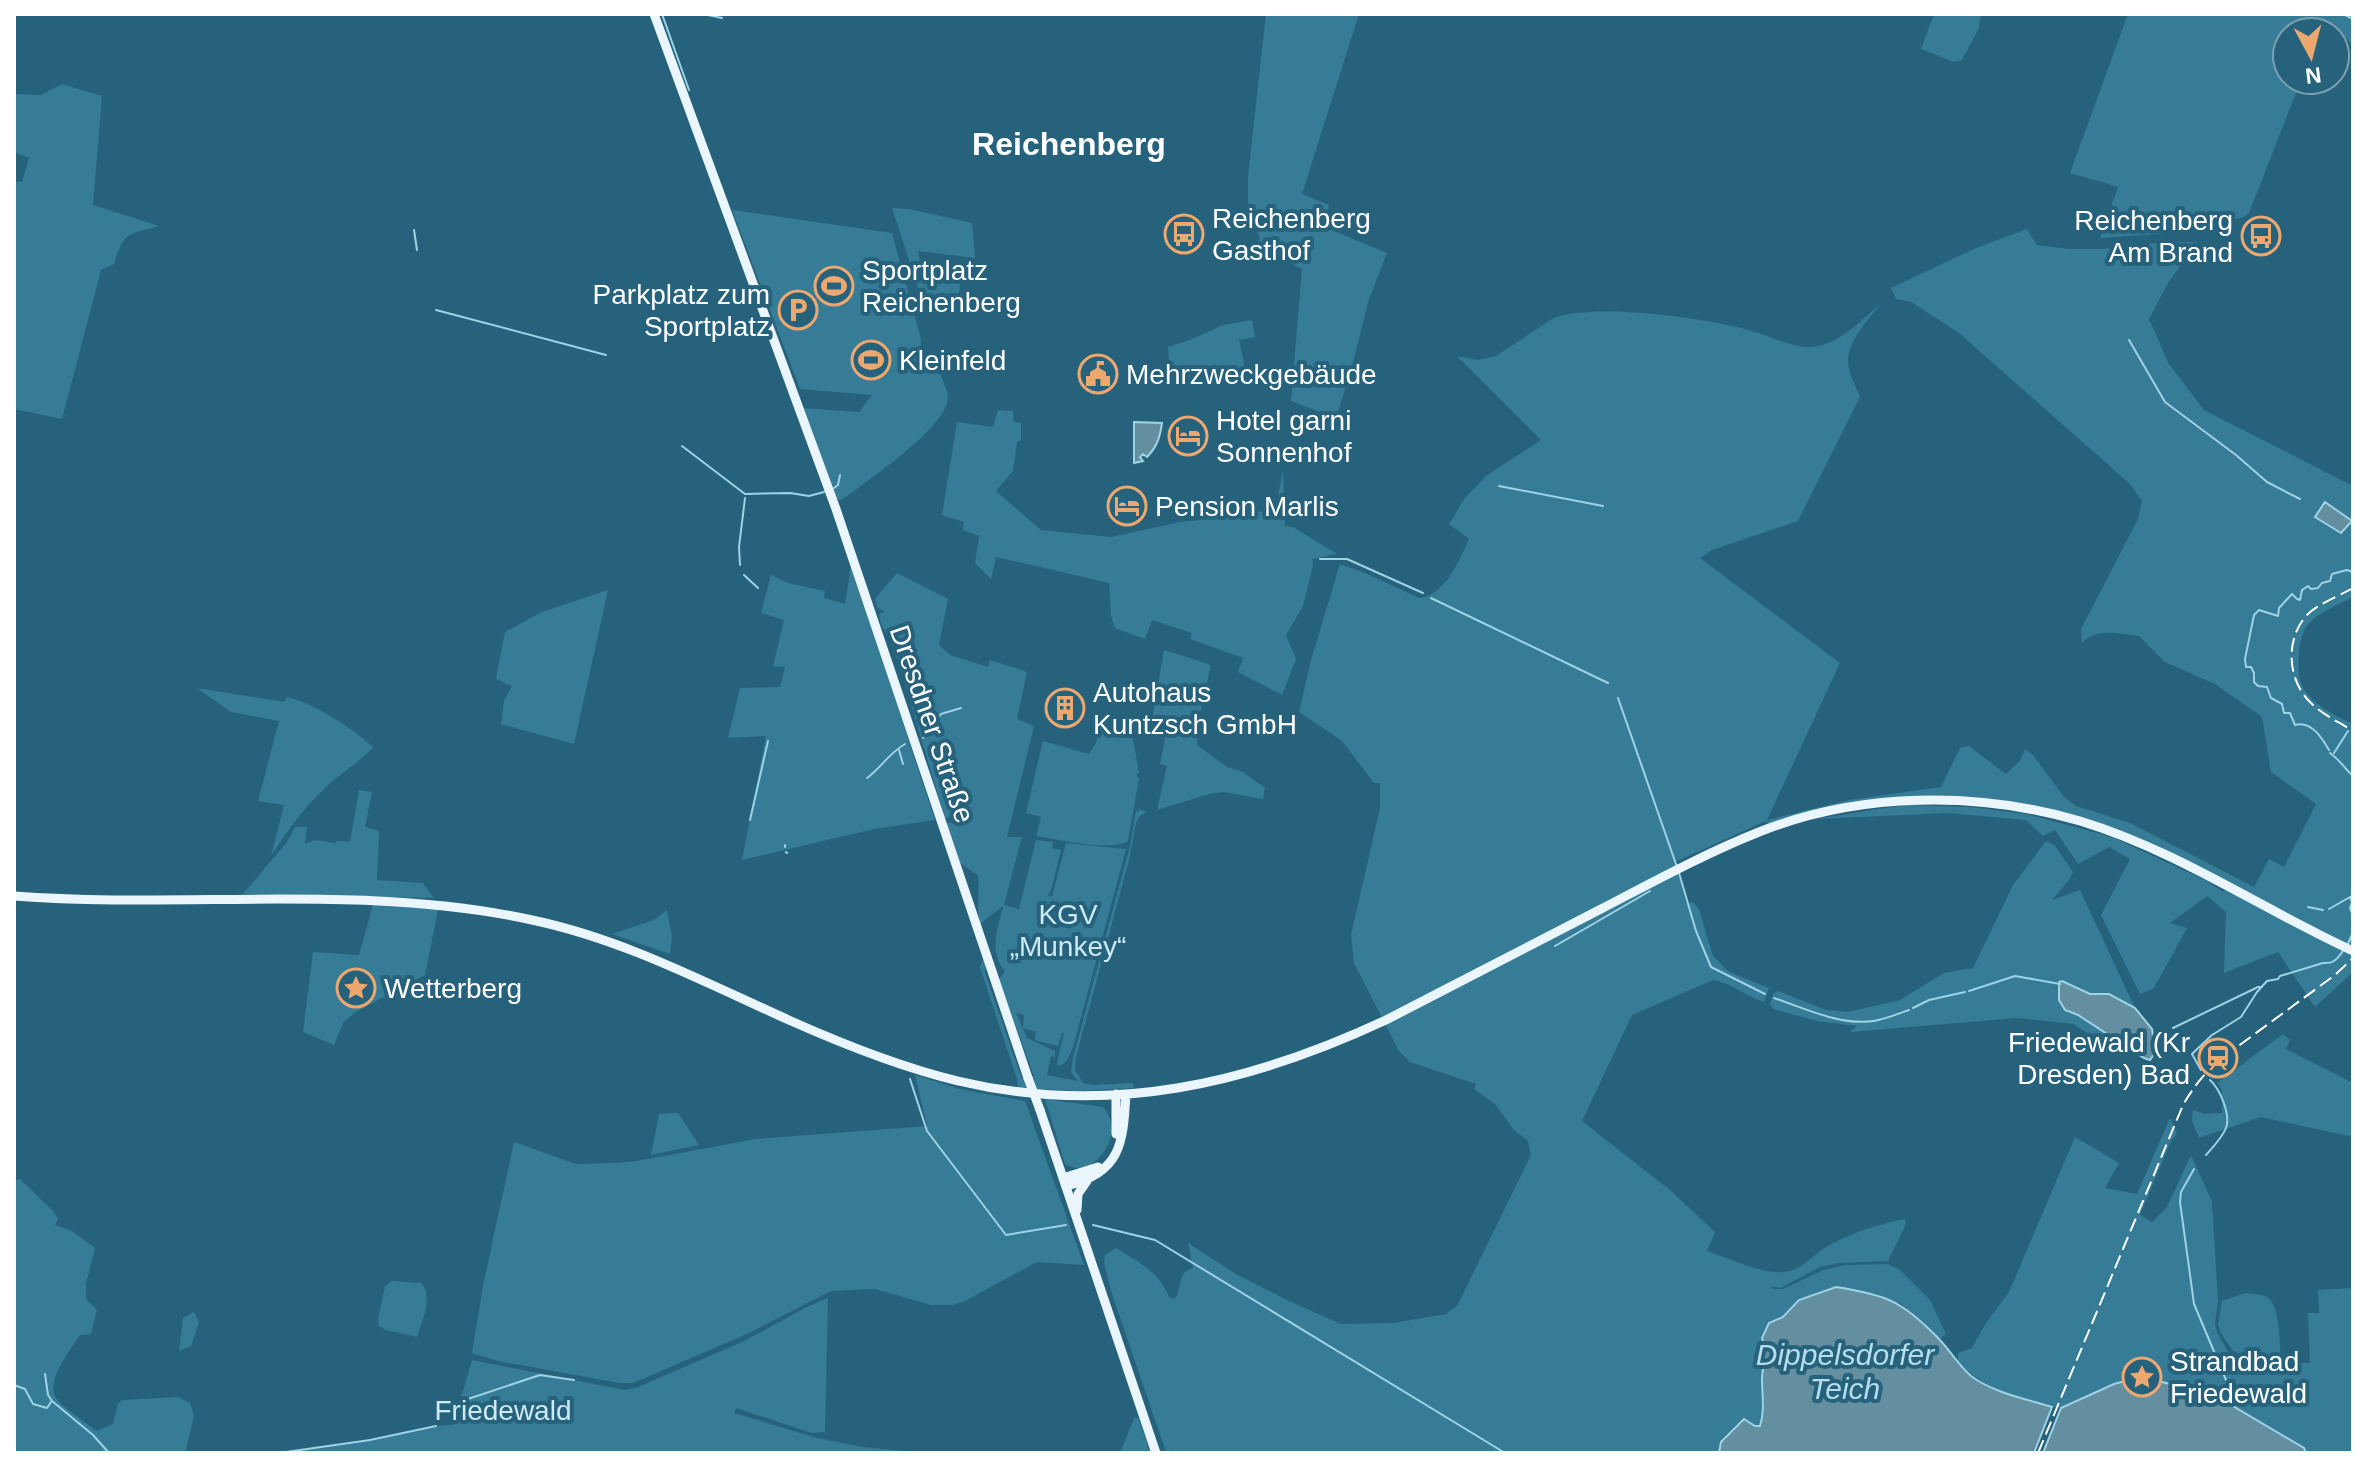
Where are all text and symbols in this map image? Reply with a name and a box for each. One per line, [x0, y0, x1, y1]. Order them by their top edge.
north arrow [2271, 16, 2351, 96]
text: N [2304, 62, 2323, 89]
district label: Reichenberg [972, 126, 1166, 162]
place label: Reichenberg Gasthof [1212, 203, 1371, 266]
place label: Reichenberg Am Brand [2074, 205, 2233, 268]
bus stop icon: Reichenberg Gasthof [1163, 213, 1205, 255]
bus stop icon: Reichenberg Am Brand [2240, 215, 2282, 257]
place label: Sportplatz Reichenberg [862, 255, 1021, 318]
sports icon: Sportplatz Reichenberg [813, 265, 855, 307]
place label: Parkplatz zum Sportplatz [593, 279, 770, 342]
parking icon: Parkplatz zum Sportplatz [777, 289, 819, 331]
sports icon: Kleinfeld [850, 339, 892, 381]
place label: Kleinfeld [899, 345, 1006, 376]
public building icon: Mehrzweckgebäude [1077, 353, 1119, 395]
place label: Mehrzweckgebäude [1126, 359, 1377, 390]
place label: Hotel garni Sonnenhof [1216, 405, 1352, 468]
hotel icon: Hotel garni Sonnenhof [1167, 415, 1209, 457]
hotel icon: Pension Marlis [1106, 485, 1148, 527]
place label: Pension Marlis [1155, 491, 1339, 522]
street label: Dresdner Straße [884, 621, 980, 827]
place label: Autohaus Kuntzsch GmbH [1093, 677, 1297, 740]
building icon: Autohaus Kuntzsch GmbH [1044, 687, 1086, 729]
park label: KGV „Munkey“ [1010, 899, 1126, 962]
place icon: Wetterberg [335, 967, 377, 1009]
place label: Wetterberg [384, 973, 522, 1004]
place label: Friedewald (Kr Dresden) Bad [2008, 1027, 2190, 1090]
station icon: Friedewald (Kr Dresden) Bad [2197, 1037, 2239, 1079]
water label: Dippelsdorfer Teich [1756, 1338, 1935, 1405]
place label: Strandbad Friedewald [2170, 1346, 2307, 1409]
place icon: Strandbad Friedewald [2121, 1356, 2163, 1398]
park label: Friedewald [435, 1395, 571, 1426]

